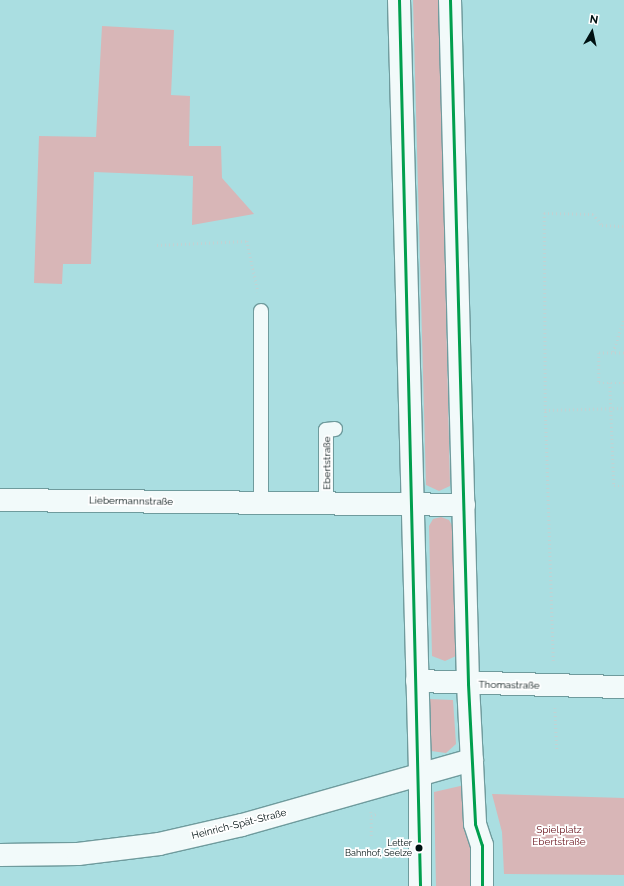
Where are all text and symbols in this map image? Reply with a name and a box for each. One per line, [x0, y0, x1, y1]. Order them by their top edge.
north arrow [572, 12, 612, 52]
text: N [589, 13, 599, 27]
street label: Ebertstraße [321, 436, 333, 490]
street label: Liebermannstraße [89, 494, 173, 508]
street label: Thomastraße [478, 678, 540, 692]
street label: Heinrich-Spät-Straße [190, 806, 288, 842]
park label: Spielplatz Ebertstraße [532, 823, 586, 846]
place label: Letter Bahnhof, Seelze [345, 838, 412, 859]
marker: Letter Bahnhof, Seelze [414, 843, 424, 853]

